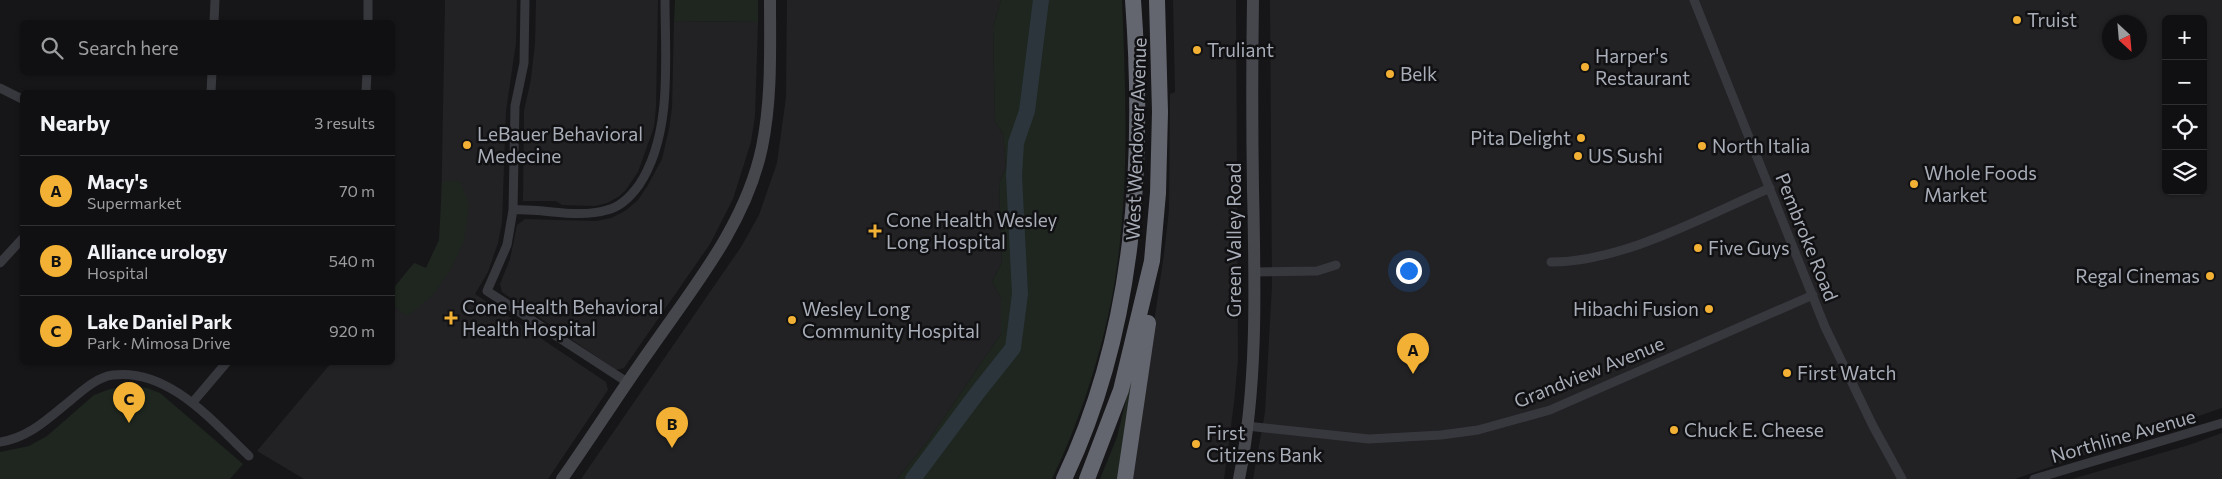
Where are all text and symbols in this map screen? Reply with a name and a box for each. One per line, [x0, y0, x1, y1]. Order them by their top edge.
place label: Truist [2027, 8, 2077, 31]
marker: Truist [2011, 14, 2023, 26]
north arrow [2102, 15, 2147, 60]
map controls [2162, 15, 2207, 195]
button: + [2162, 15, 2207, 60]
search box [20, 20, 395, 75]
icon: search [38, 34, 66, 62]
text: Search here [78, 36, 178, 59]
street label: West Wendover Avenue [1120, 37, 1151, 241]
place label: Truliant [1207, 38, 1274, 61]
marker: Truliant [1191, 44, 1203, 56]
place label: Harper's Restaurant [1595, 44, 1690, 89]
button: − [2162, 60, 2207, 105]
marker: Harper's Restaurant [1579, 61, 1591, 73]
place label: Belk [1400, 62, 1437, 85]
marker: Belk [1384, 68, 1396, 80]
button: locate [2162, 105, 2207, 150]
text: Nearby [40, 110, 110, 135]
text: 3 results [314, 113, 375, 132]
place label: LeBauer Behavioral Medecine [477, 122, 643, 167]
place label: Pita Delight [1470, 126, 1571, 149]
marker: Pita Delight [1575, 132, 1587, 144]
place label: North Italia [1712, 134, 1810, 157]
marker: LeBauer Behavioral Medecine [461, 139, 473, 151]
marker: North Italia [1696, 140, 1708, 152]
place label: US Sushi [1588, 144, 1663, 167]
marker: US Sushi [1572, 150, 1584, 162]
button: layers [2162, 150, 2207, 195]
place label: Whole Foods Market [1924, 161, 2037, 206]
street label: Green Valley Road [1222, 162, 1245, 318]
street label: Pembroke Road [1771, 169, 1844, 304]
text: Macy's [87, 170, 148, 193]
marker: Whole Foods Market [1908, 178, 1920, 190]
text: A [50, 181, 62, 200]
text: 70 m [339, 181, 375, 200]
text: Supermarket [87, 193, 182, 212]
place label: Cone Health Wesley Long Hospital [886, 208, 1058, 253]
marker: Cone Health Wesley Long Hospital [868, 224, 882, 238]
place label: Five Guys [1708, 236, 1790, 259]
text: Alliance urology [87, 240, 227, 263]
marker: Five Guys [1692, 242, 1704, 254]
text: B [51, 251, 61, 270]
text: 540 m [329, 251, 375, 270]
your location [1396, 258, 1422, 284]
text: Hospital [87, 263, 148, 282]
place label: Regal Cinemas [2075, 264, 2200, 287]
marker: Regal Cinemas [2204, 270, 2216, 282]
place label: Cone Health Behavioral Health Hospital [462, 295, 663, 340]
place label: Wesley Long Community Hospital [802, 297, 980, 342]
place label: Hibachi Fusion [1573, 297, 1699, 320]
marker: Hibachi Fusion [1703, 303, 1715, 315]
text: Lake Daniel Park [87, 310, 232, 333]
marker: Cone Health Behavioral Health Hospital [444, 311, 458, 325]
marker: Wesley Long Community Hospital [786, 314, 798, 326]
text: C [51, 321, 61, 340]
text: 920 m [329, 321, 375, 340]
street label: Grandview Avenue [1510, 331, 1667, 412]
text: Park · Mimosa Drive [87, 333, 231, 352]
pin: A [1397, 333, 1429, 374]
place label: First Watch [1797, 361, 1896, 384]
marker: First Watch [1781, 367, 1793, 379]
pin: C [113, 382, 145, 423]
street label: Northline Avenue [2048, 404, 2198, 467]
pin: B [656, 407, 688, 448]
place label: Chuck E. Cheese [1684, 418, 1824, 441]
place label: First Citizens Bank [1206, 421, 1323, 466]
marker: Chuck E. Cheese [1668, 424, 1680, 436]
marker: First Citizens Bank [1190, 438, 1202, 450]

